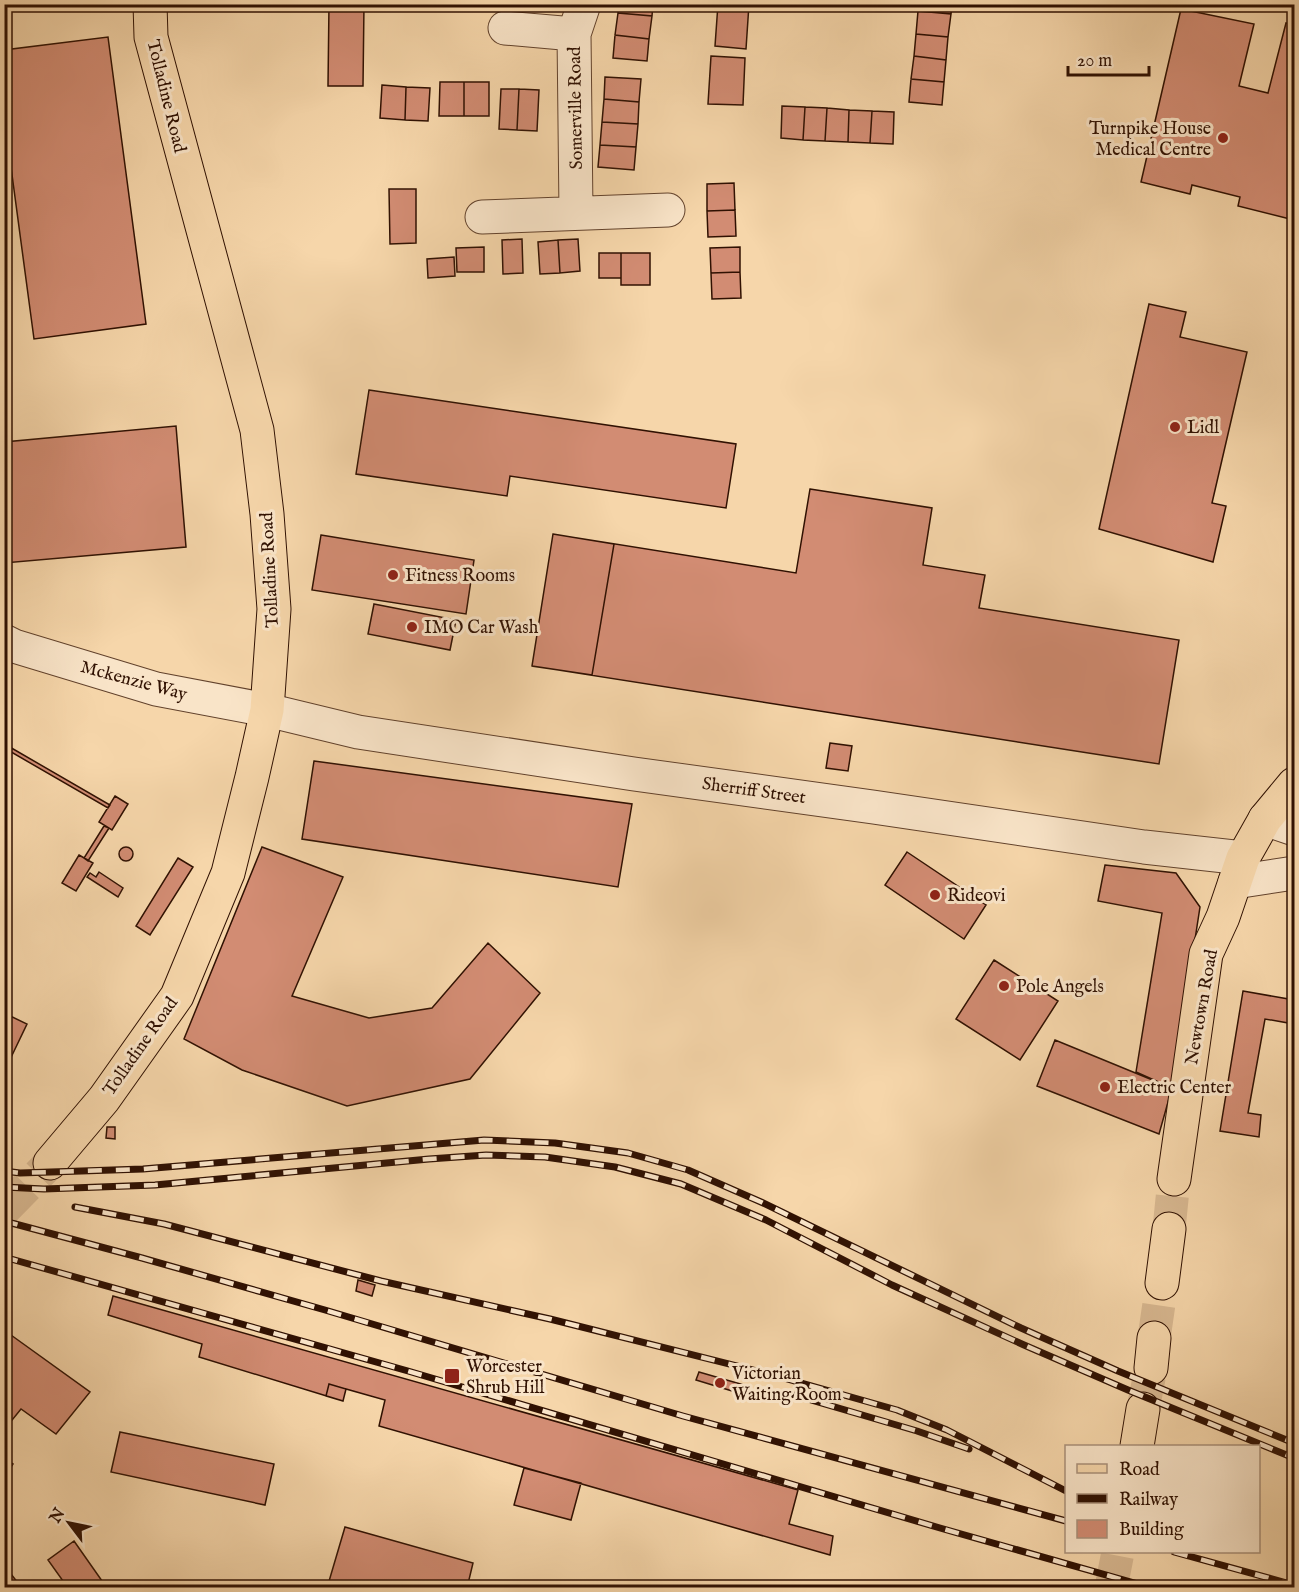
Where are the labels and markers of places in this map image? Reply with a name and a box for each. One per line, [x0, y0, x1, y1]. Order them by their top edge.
place label: Turnpike House Medical Centre [1089, 118, 1211, 162]
marker: Turnpike House Medical Centre [1216, 131, 1230, 145]
place label: Lidl [1187, 417, 1219, 440]
marker: Lidl [1168, 420, 1182, 434]
place label: Fitness Rooms [405, 565, 515, 588]
marker: Fitness Rooms [386, 568, 400, 582]
place label: IMO Car Wash [424, 617, 539, 640]
marker: IMO Car Wash [405, 620, 419, 634]
place label: Rideovi [947, 885, 1006, 908]
marker: Rideovi [928, 888, 942, 902]
place label: Pole Angels [1016, 976, 1104, 999]
marker: Pole Angels [997, 979, 1011, 993]
place label: Electric Center [1117, 1077, 1232, 1100]
marker: Electric Center [1098, 1080, 1112, 1094]
place label: Worcester Shrub Hill [466, 1356, 545, 1400]
place label: Victorian Waiting Room [731, 1363, 842, 1407]
marker: Worcester Shrub Hill [443, 1367, 461, 1385]
marker: Victorian Waiting Room [713, 1376, 727, 1390]

